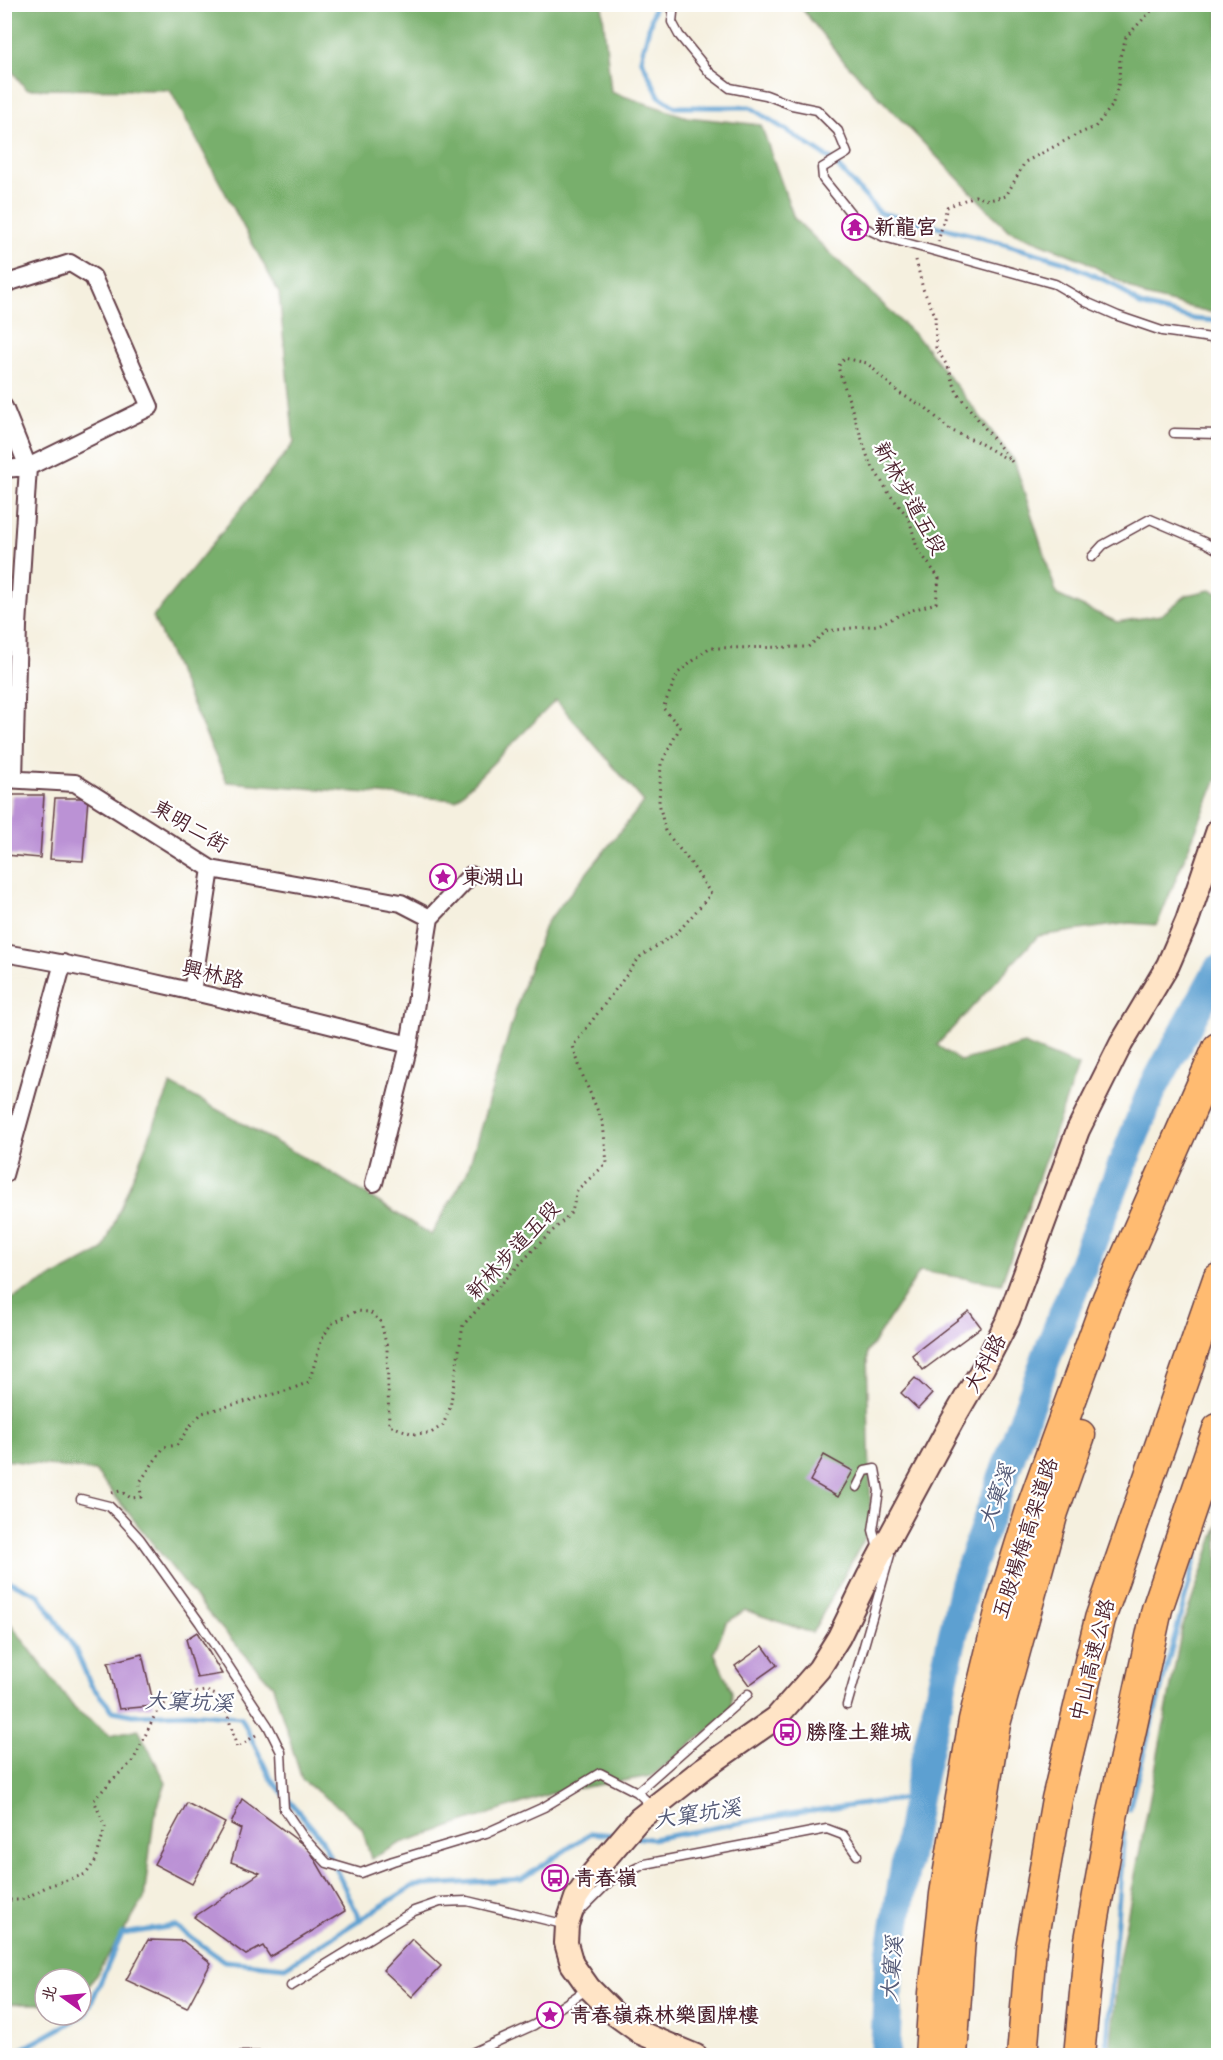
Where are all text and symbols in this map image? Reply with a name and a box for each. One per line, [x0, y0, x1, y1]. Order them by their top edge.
temple icon: 新龍宮 [840, 212, 870, 242]
place label: 新龍宮 [874, 214, 937, 242]
street label: 新林步道五段 [866, 437, 952, 560]
street label: 東明二街 [146, 794, 233, 860]
place icon: 東湖山 [428, 862, 458, 892]
place label: 東湖山 [462, 864, 525, 892]
street label: 興林路 [179, 954, 247, 996]
street label: 新林步道五段 [461, 1195, 567, 1306]
street label: 大科路 [958, 1329, 1013, 1398]
street label: 五股楊梅高架道路 [987, 1454, 1065, 1623]
water label: 大窠溪 [973, 1460, 1023, 1532]
street label: 中山高速公路 [1064, 1596, 1122, 1725]
water label: 大窠坑溪 [144, 1687, 234, 1719]
bus stop icon: 勝隆土雞城 [772, 1717, 802, 1747]
place label: 勝隆土雞城 [806, 1719, 911, 1747]
water label: 大窠坑溪 [652, 1794, 744, 1836]
bus stop icon: 青春嶺 [540, 1863, 570, 1893]
place label: 青春嶺 [574, 1865, 637, 1893]
water label: 大窠溪 [876, 1934, 910, 2003]
north arrow [33, 1967, 93, 2027]
text: 北 [38, 1983, 62, 2004]
place icon: 青春嶺森林樂園牌樓 [535, 2000, 565, 2030]
place label: 青春嶺森林樂園牌樓 [570, 2002, 759, 2030]

